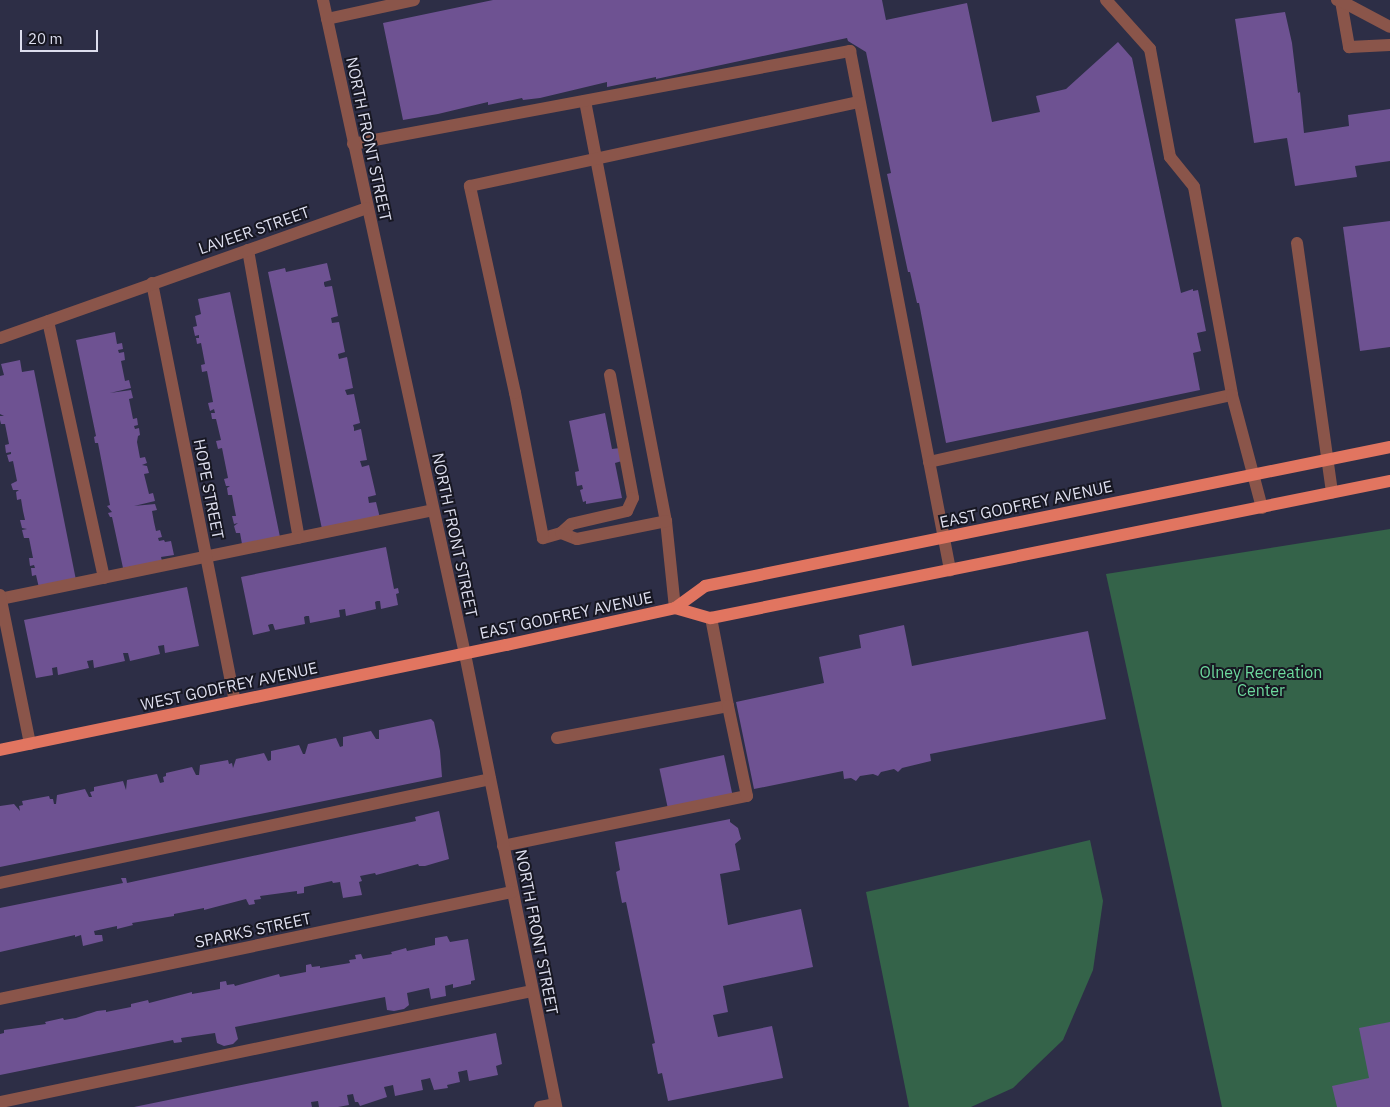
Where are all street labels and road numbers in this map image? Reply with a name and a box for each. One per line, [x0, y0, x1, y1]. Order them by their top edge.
street label: NORTH FRONT STREET [342, 55, 396, 223]
street label: LAVEER STREET [196, 202, 312, 258]
street label: HOPE STREET [190, 437, 228, 541]
street label: NORTH FRONT STREET [428, 451, 482, 619]
street label: EAST GODFREY AVENUE [938, 476, 1114, 532]
street label: EAST GODFREY AVENUE [478, 587, 654, 643]
street label: WEST GODFREY AVENUE [139, 658, 319, 714]
street label: NORTH FRONT STREET [512, 848, 562, 1016]
street label: SPARKS STREET [193, 908, 313, 952]

